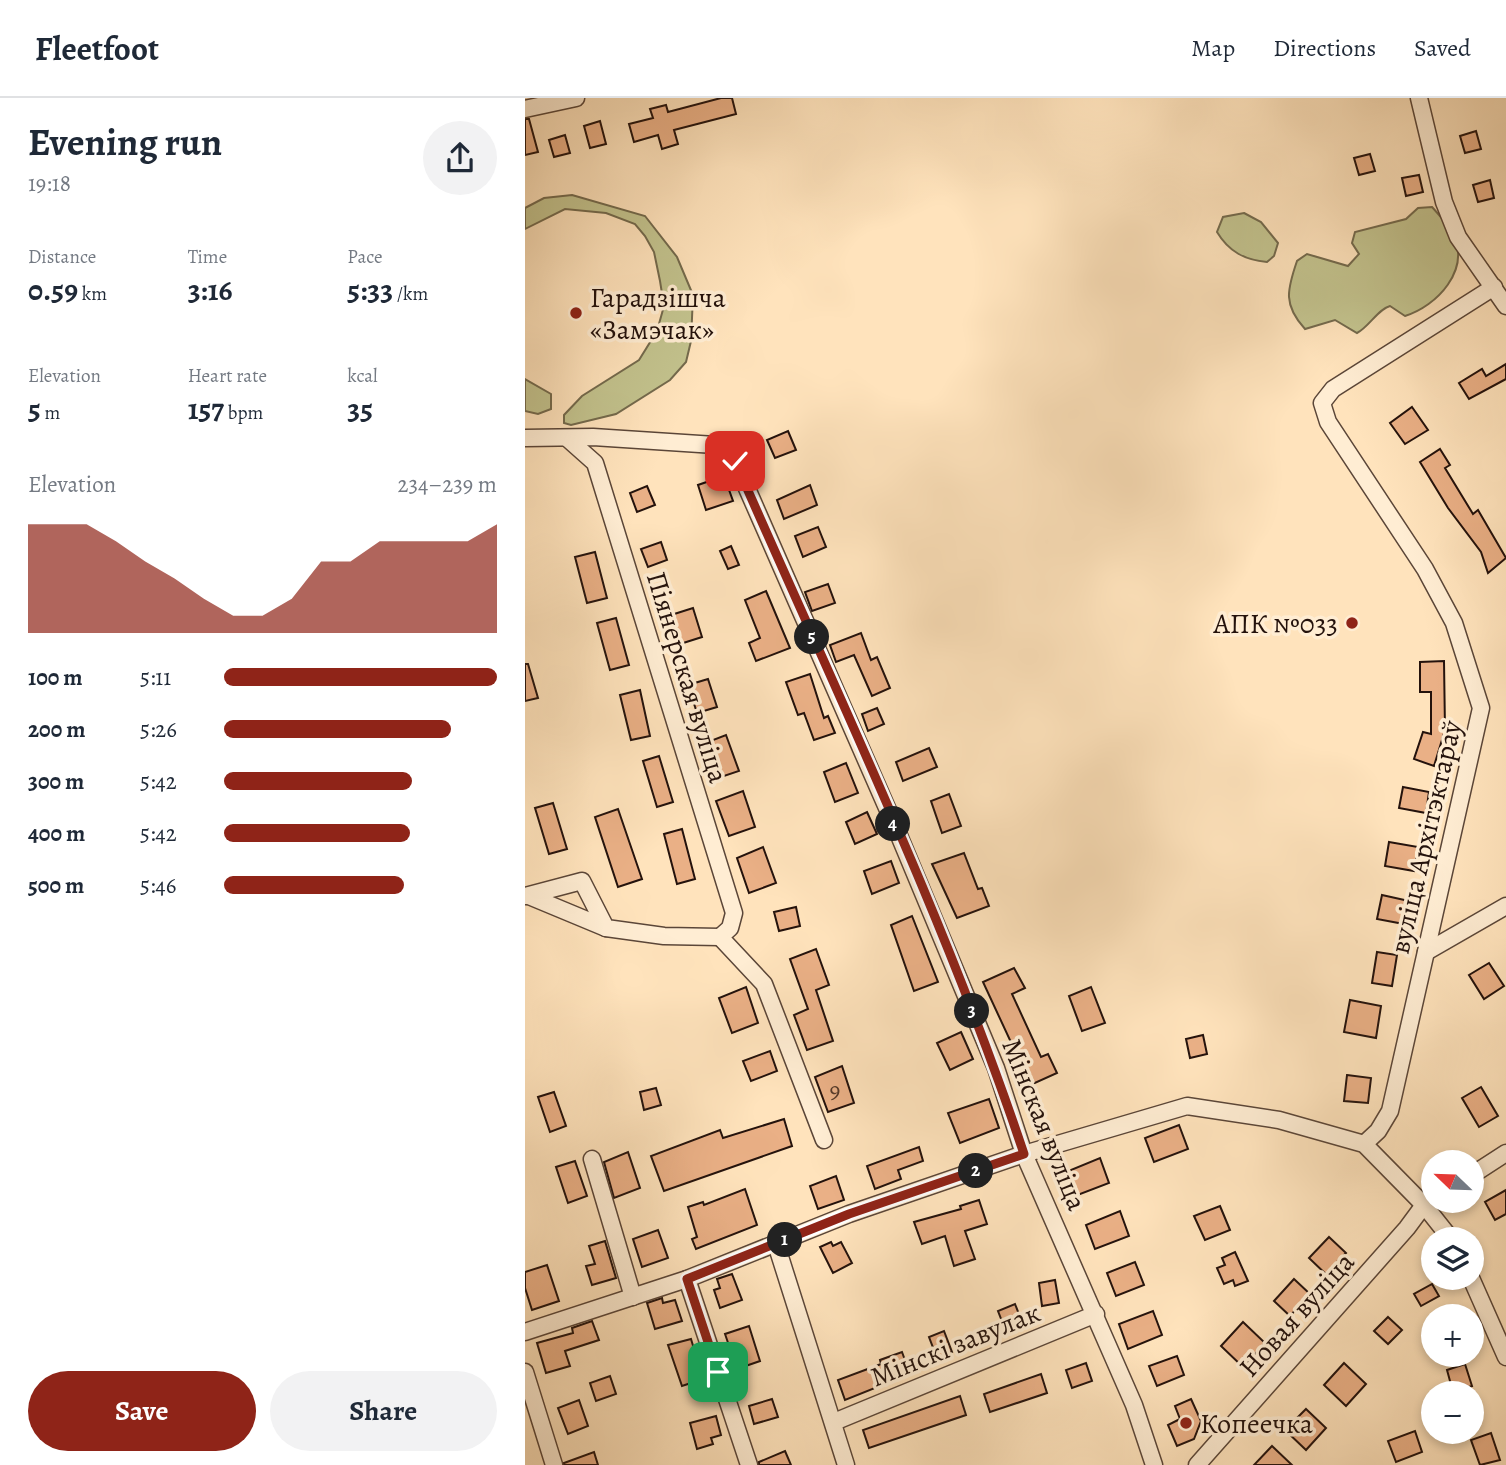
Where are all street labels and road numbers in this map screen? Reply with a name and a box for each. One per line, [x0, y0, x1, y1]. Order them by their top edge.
street label: Піянерская вуліца [637, 567, 737, 788]
street label: вуліца Архітэктараў [1381, 717, 1471, 958]
street label: Мінская вуліца [992, 1033, 1096, 1216]
street label: Новая вуліца [1230, 1244, 1363, 1385]
street label: Мінскі завулак [865, 1294, 1046, 1396]

